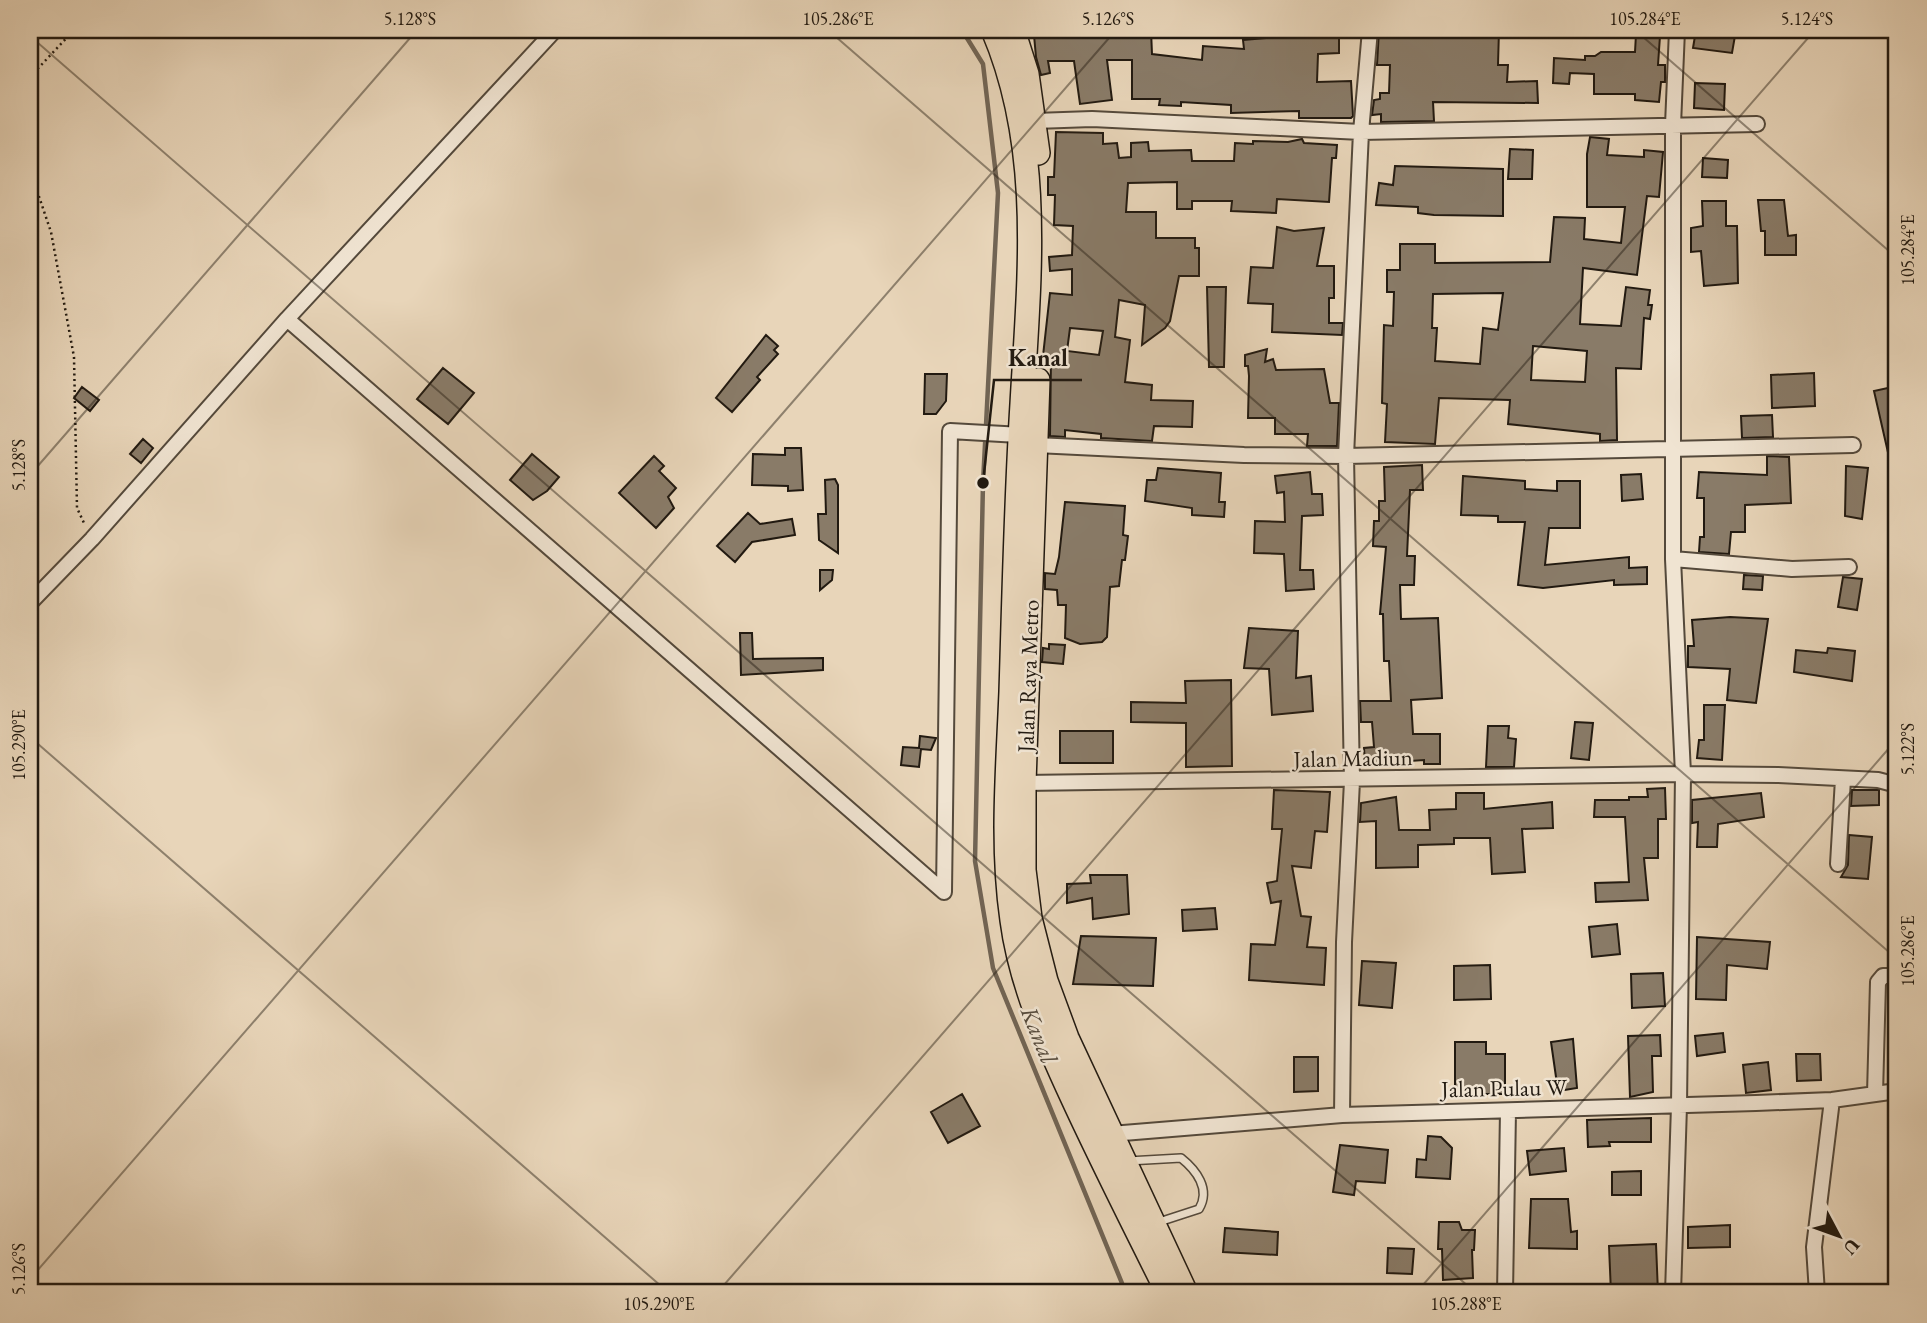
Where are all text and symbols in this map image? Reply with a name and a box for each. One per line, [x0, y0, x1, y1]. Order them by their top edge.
text: 5.128°S [384, 7, 436, 30]
text: 105.286°E [802, 7, 874, 30]
text: 5.126°S [1082, 7, 1134, 30]
text: 105.284°E [1609, 7, 1681, 30]
text: 5.124°S [1781, 7, 1833, 30]
text: 105.284°E [1896, 214, 1919, 286]
callout: Kanal [994, 335, 1082, 380]
text: Kanal [1008, 342, 1068, 373]
text: 5.128°S [7, 439, 30, 491]
street label: Jalan Raya Metro [1010, 599, 1046, 755]
text: 105.290°E [7, 709, 30, 781]
text: 5.122°S [1896, 723, 1919, 775]
street label: Jalan Madiun [1291, 742, 1413, 774]
text: 105.286°E [1896, 915, 1919, 987]
water label: Kanal [1014, 1001, 1065, 1069]
street label: Jalan Pulau W [1439, 1072, 1568, 1104]
north arrow [1804, 1200, 1874, 1270]
text: U [1837, 1233, 1866, 1260]
text: 5.126°S [7, 1243, 30, 1295]
text: 105.290°E [623, 1292, 695, 1315]
text: 105.288°E [1430, 1292, 1502, 1315]

